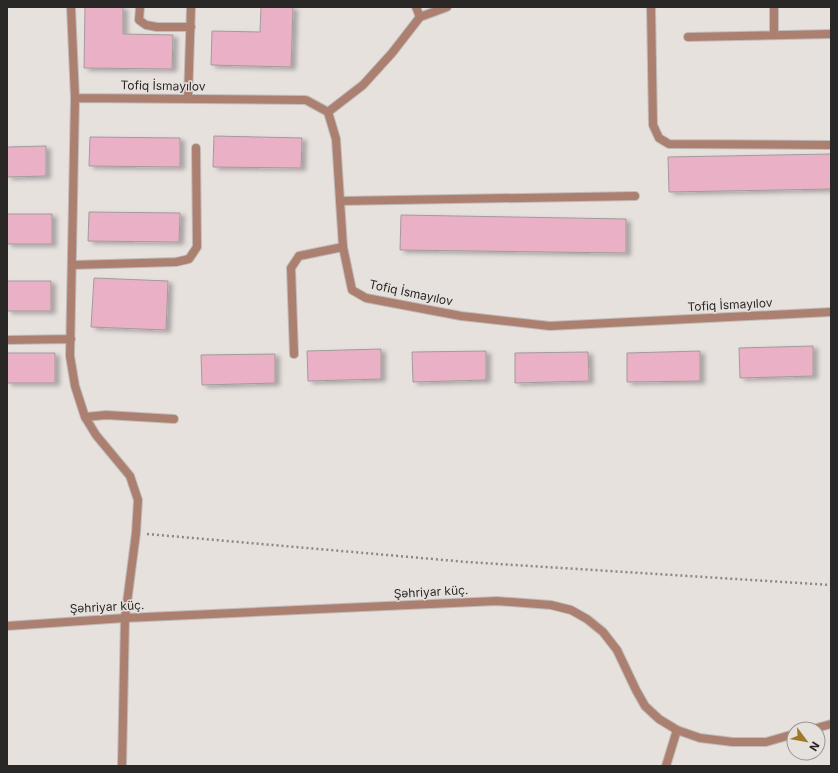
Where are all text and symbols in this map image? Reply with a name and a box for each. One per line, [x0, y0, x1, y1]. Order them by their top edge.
street label: Tofiq İsmayılov [120, 77, 206, 94]
street label: Tofiq İsmayılov [368, 276, 454, 309]
street label: Tofiq İsmayılov [687, 295, 773, 314]
street label: Şəhriyar küç. [393, 582, 469, 601]
street label: Şəhriyar küç. [69, 597, 145, 616]
north arrow [786, 721, 826, 761]
text: N [806, 739, 823, 754]

